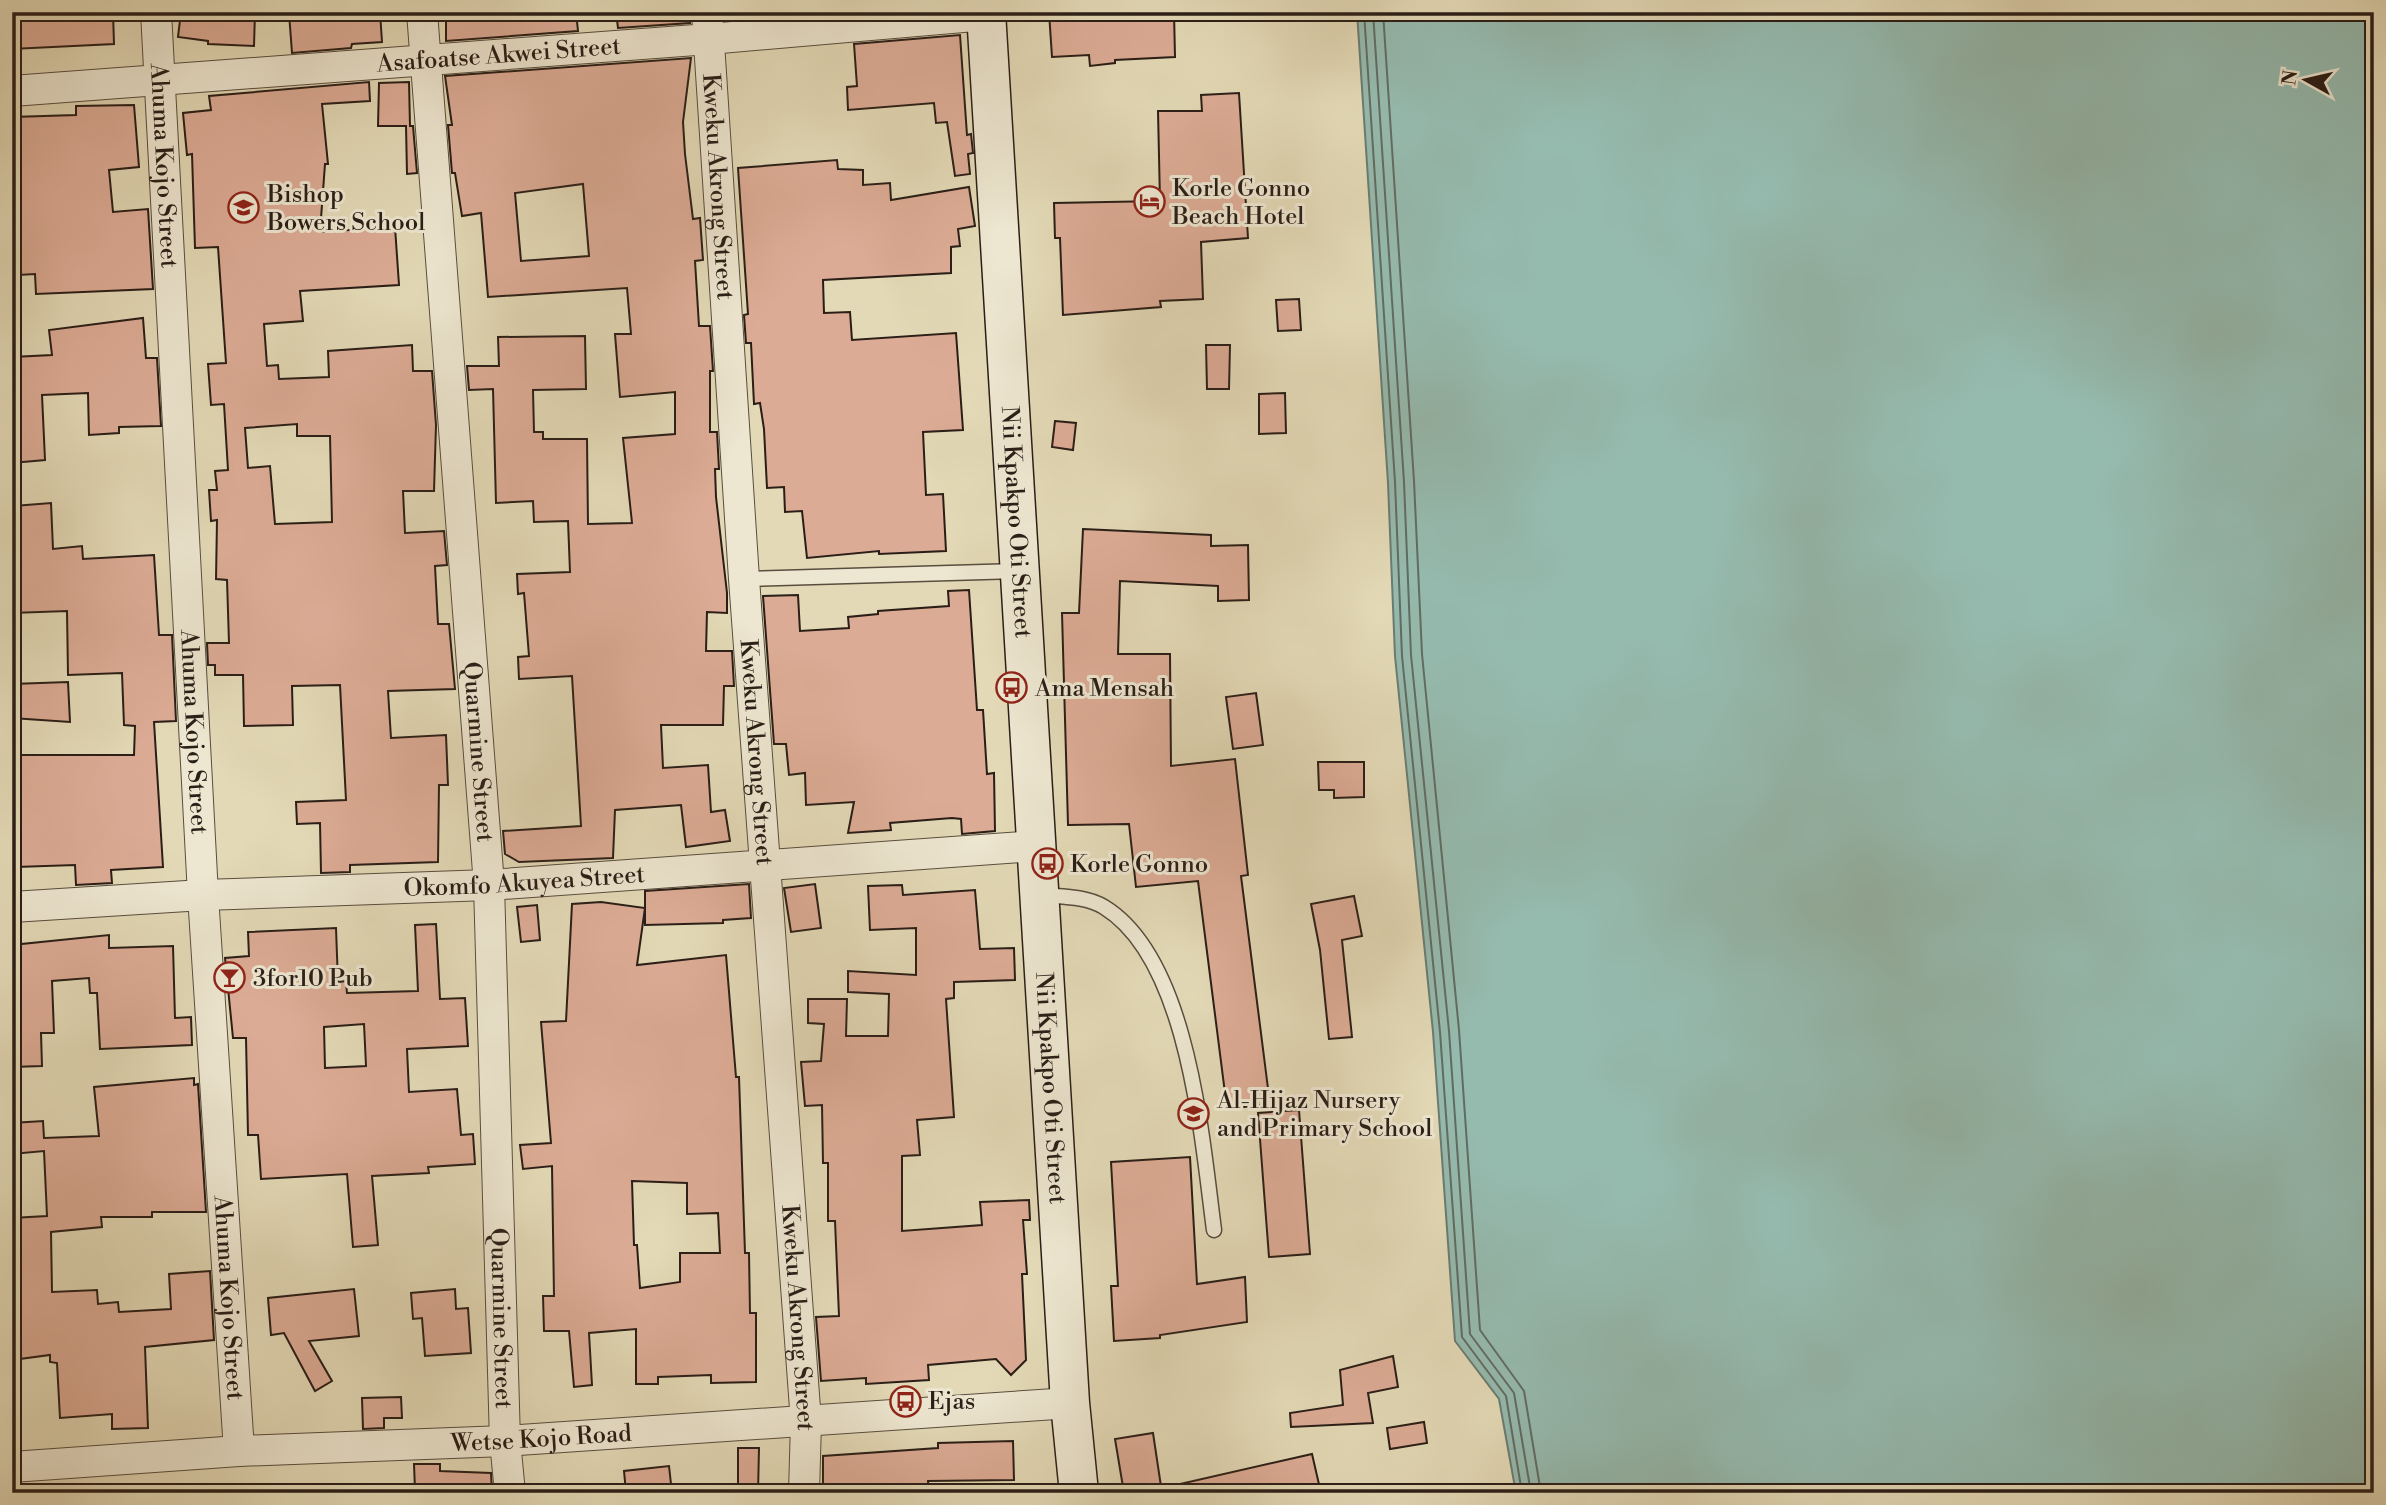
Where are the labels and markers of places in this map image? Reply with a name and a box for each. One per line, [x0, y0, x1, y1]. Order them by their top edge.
place label: Korle Gonno Beach Hotel [1171, 174, 1310, 232]
place label: Bishop Bowers School [266, 180, 425, 238]
hotel icon: Korle Gonno Beach Hotel [1132, 185, 1166, 219]
school or university icon: Bishop Bowers School [227, 191, 261, 225]
bus stop icon: Ama Mensah [995, 671, 1029, 705]
place label: Ama Mensah [1034, 674, 1174, 704]
bus stop icon: Korle Gonno [1030, 847, 1064, 881]
place label: Korle Gonno [1070, 850, 1208, 880]
bar icon: 3for10 Pub [213, 961, 247, 995]
place label: 3for10 Pub [253, 964, 373, 994]
place label: Al-Hijaz Nursery and Primary School [1216, 1086, 1432, 1144]
school or university icon: Al-Hijaz Nursery and Primary School [1177, 1097, 1211, 1131]
bus stop icon: Ejas [888, 1384, 922, 1418]
place label: Ejas [928, 1387, 975, 1417]

